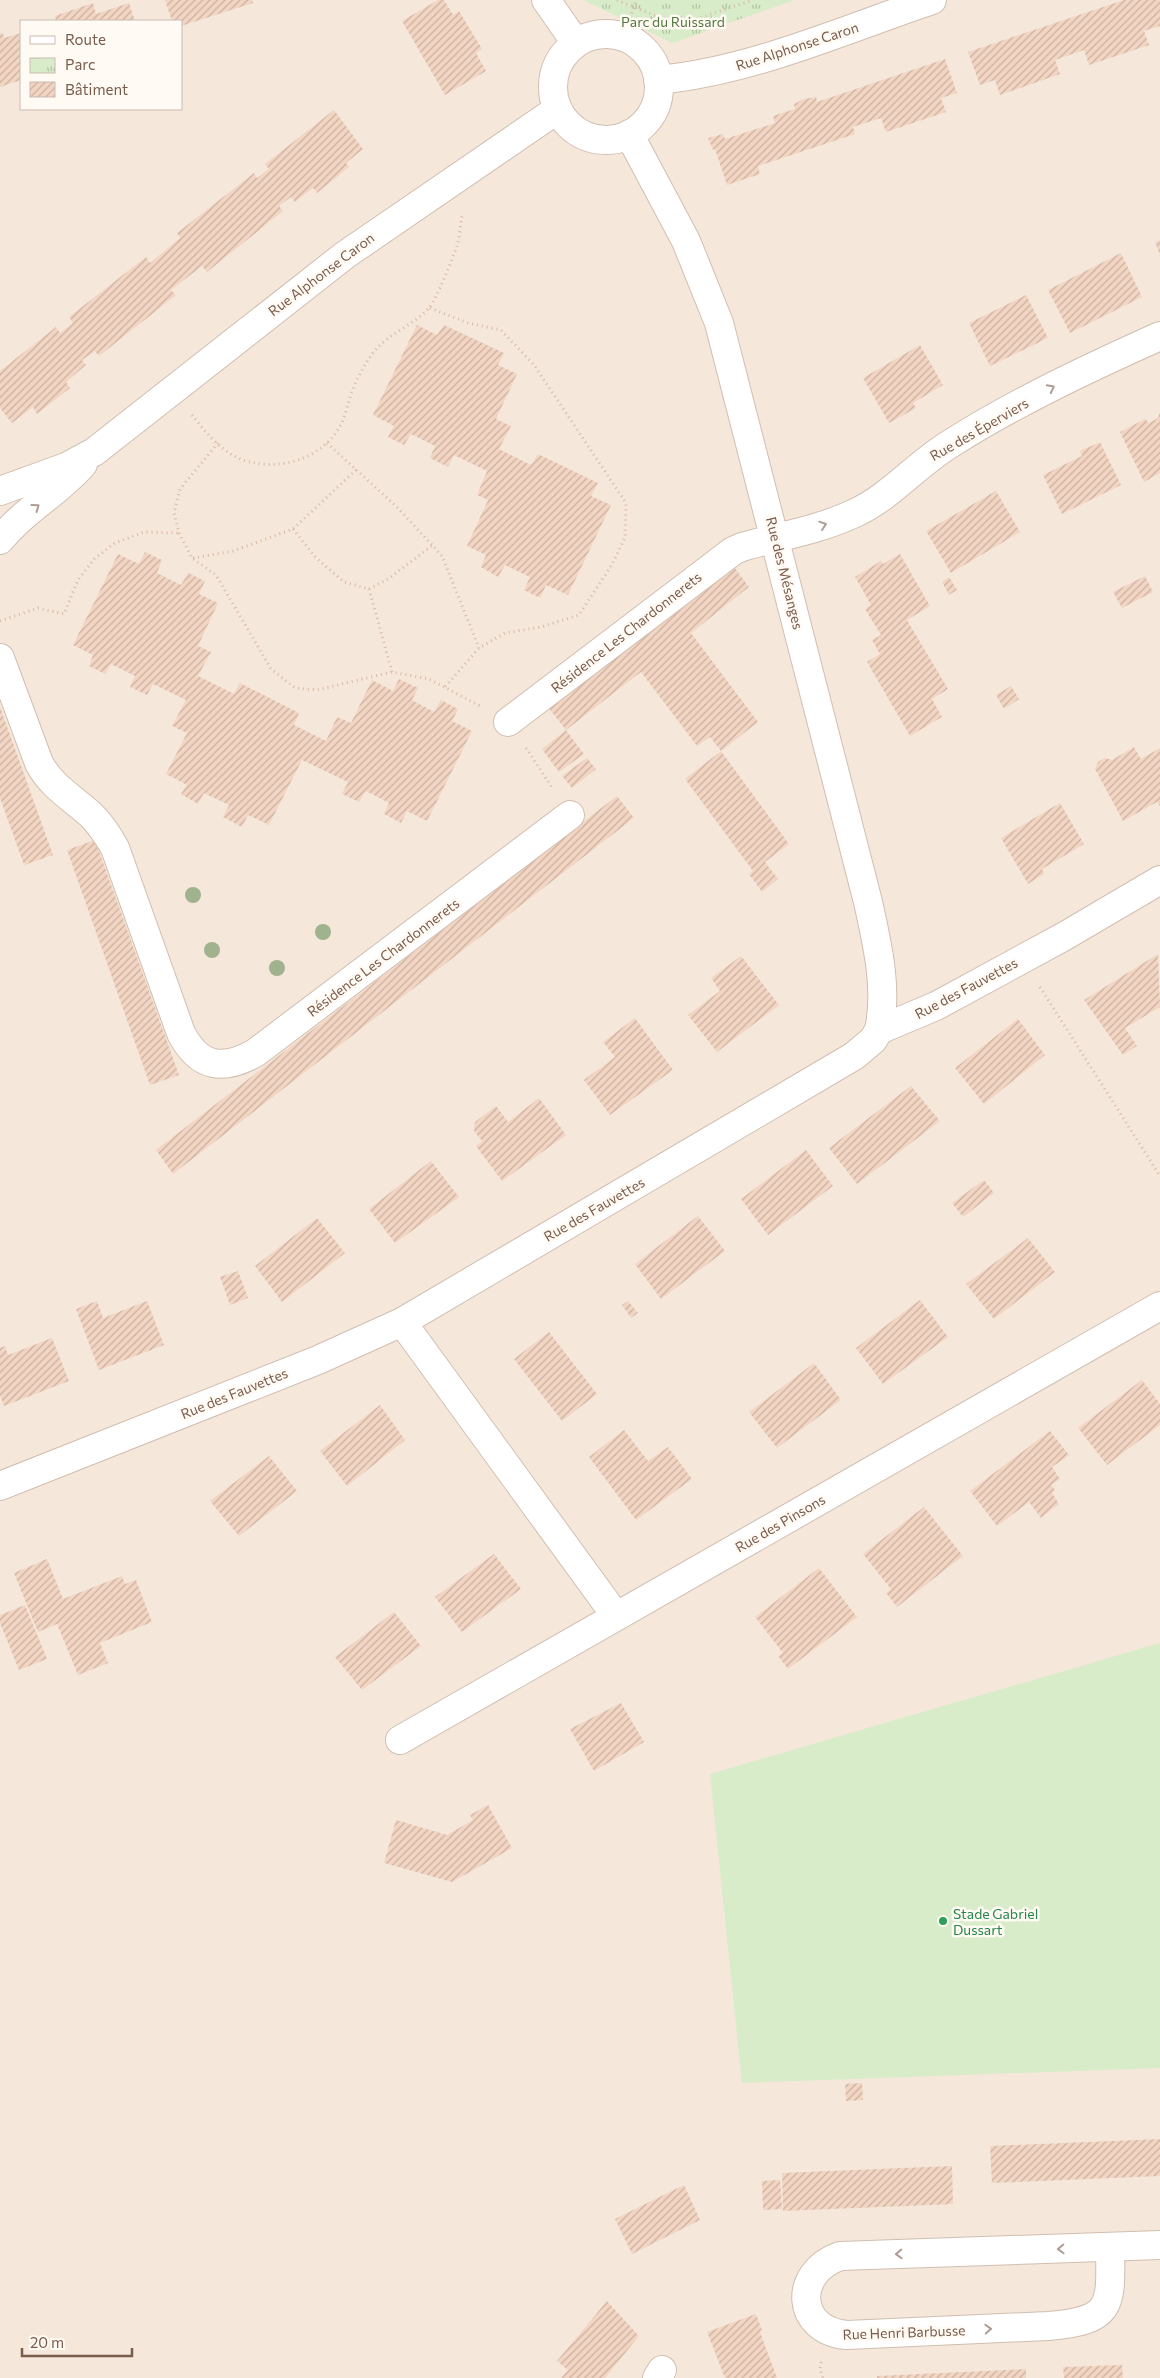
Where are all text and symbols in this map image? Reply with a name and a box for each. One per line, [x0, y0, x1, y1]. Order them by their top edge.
park label: Parc du Ruissard [621, 13, 725, 30]
street label: Rue Alphonse Caron [733, 18, 861, 74]
legend [20, 20, 182, 110]
text: Route [65, 30, 106, 48]
text: Parc [65, 55, 95, 73]
text: Bâtiment [65, 80, 128, 98]
street label: Rue Alphonse Caron [265, 229, 377, 319]
one-way arrow [1046, 384, 1055, 394]
street label: Rue des Éperviers [927, 394, 1031, 464]
one-way arrow [30, 503, 39, 513]
street label: Rue des Mésanges [763, 515, 807, 631]
one-way arrow [819, 521, 827, 531]
street label: Résidence Les Chardonnerets [547, 568, 705, 696]
street label: Résidence Les Chardonnerets [304, 894, 462, 1020]
street label: Rue des Fauvettes [912, 954, 1020, 1022]
street label: Rue des Fauvettes [540, 1173, 648, 1245]
street label: Rue des Fauvettes [178, 1364, 290, 1422]
street label: Rue des Pinsons [732, 1490, 828, 1556]
place label: Stade Gabriel Dussart [953, 1905, 1038, 1938]
marker: Stade Gabriel Dussart [937, 1915, 949, 1927]
one-way arrow [1057, 2243, 1065, 2254]
one-way arrow [894, 2249, 902, 2260]
street label: Rue Henri Barbusse [842, 2321, 966, 2343]
one-way arrow [985, 2324, 993, 2334]
scale bar [22, 2326, 132, 2358]
text: 20 m [30, 2333, 64, 2351]

